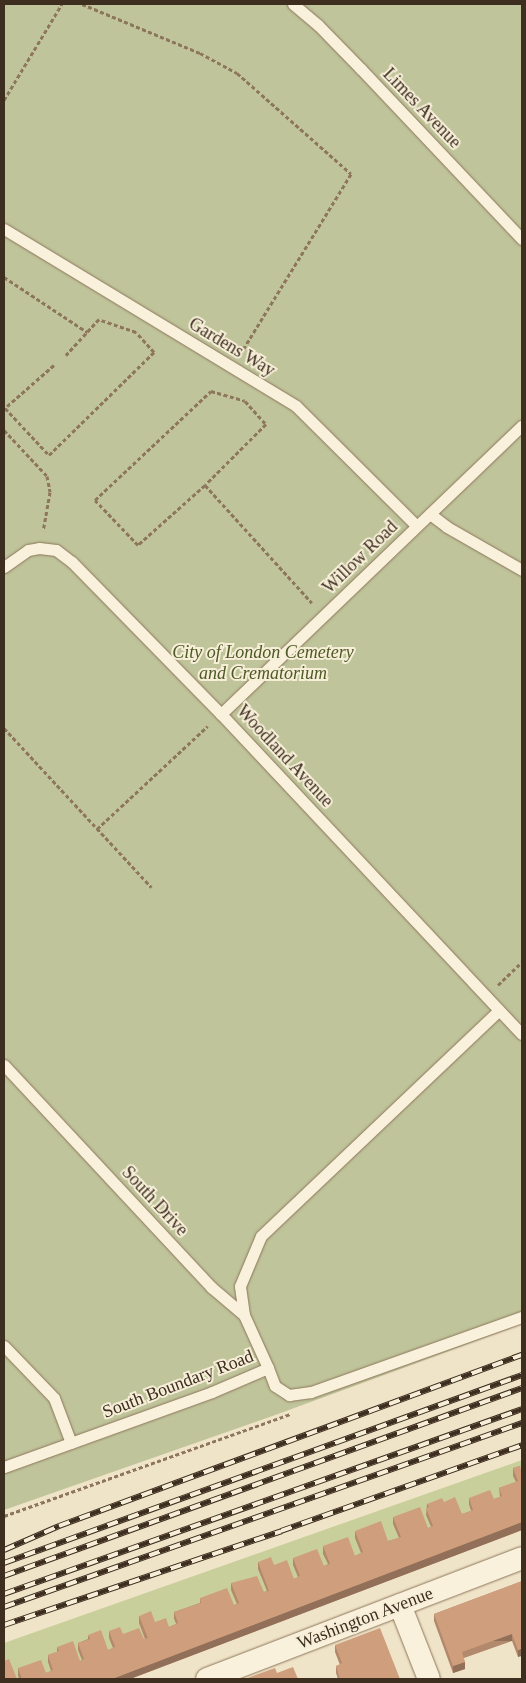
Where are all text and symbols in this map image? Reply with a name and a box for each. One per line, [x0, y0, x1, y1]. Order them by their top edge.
street label: Limes Avenue [378, 63, 466, 153]
street label: Gardens Way [185, 313, 279, 381]
street label: Willow Road [318, 516, 402, 598]
park label: City of London Cemetery and Crematorium [172, 642, 354, 684]
street label: Woodland Avenue [232, 700, 338, 812]
street label: South Drive [117, 1162, 193, 1240]
street label: South Boundary Road [99, 1345, 257, 1423]
street label: Washington Avenue [294, 1582, 436, 1654]

